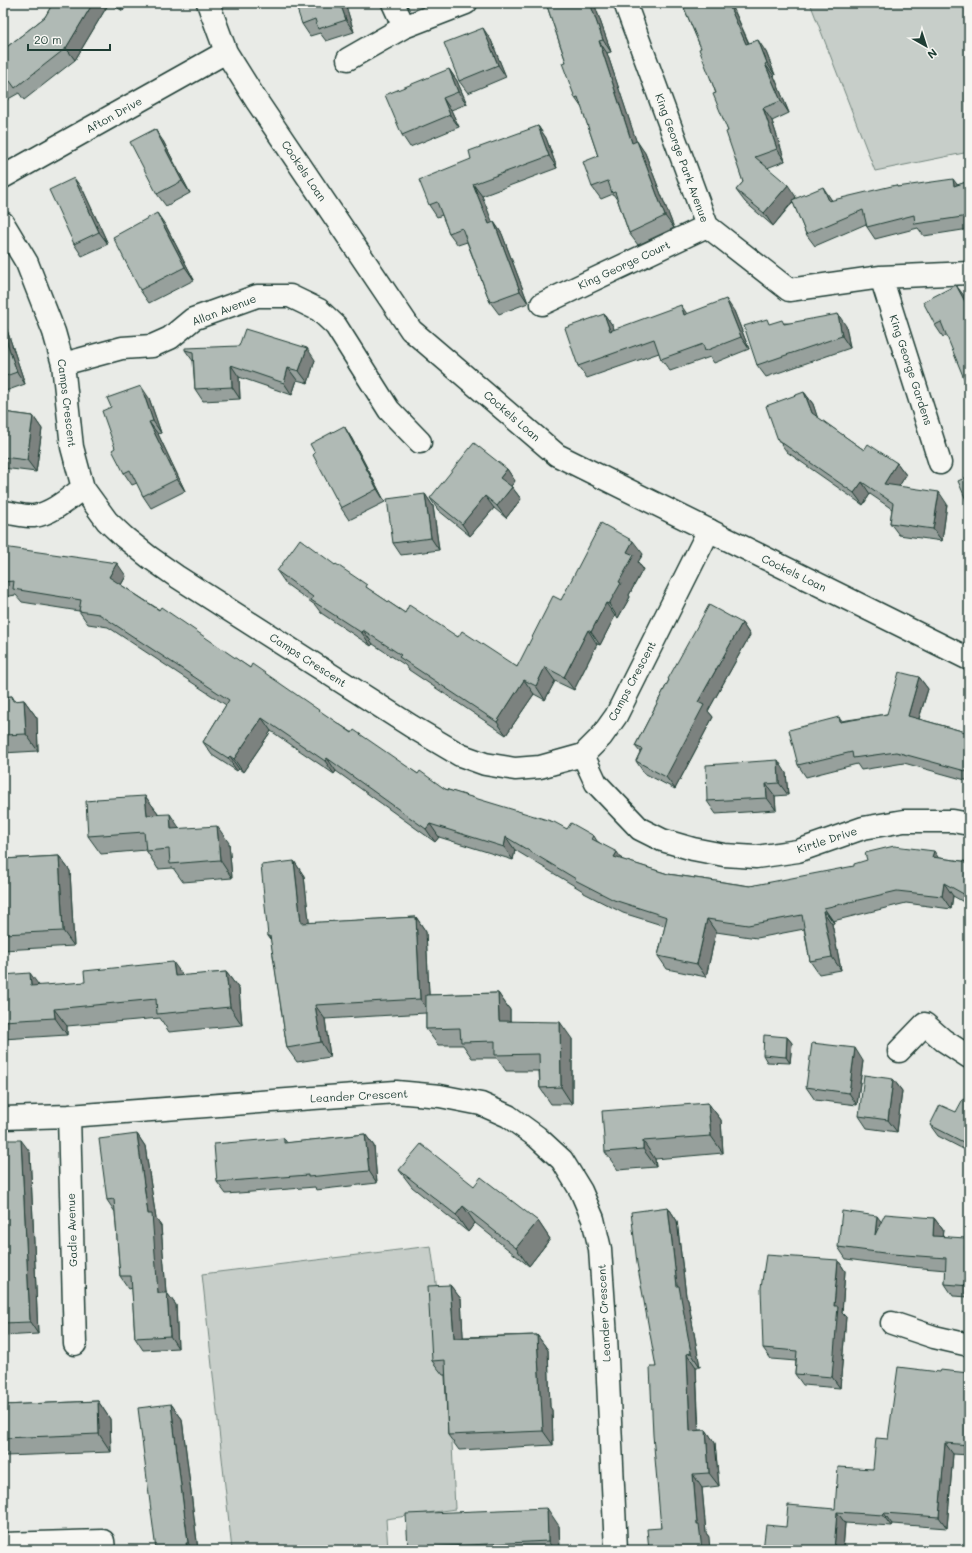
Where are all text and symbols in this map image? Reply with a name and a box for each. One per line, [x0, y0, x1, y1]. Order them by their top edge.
scale bar [28, 26, 110, 52]
north arrow [906, 26, 946, 66]
text: 20 m [34, 31, 62, 47]
text: N [925, 46, 941, 63]
street label: King George Park Avenue [652, 91, 713, 225]
street label: Afton Drive [83, 93, 145, 136]
street label: Cockels Loan [279, 137, 330, 204]
street label: King George Court [575, 236, 673, 293]
street label: Allan Avenue [190, 290, 258, 329]
street label: King George Gardens [886, 313, 936, 427]
street label: Camps Crescent [55, 358, 80, 448]
street label: Cockels Loan [481, 387, 544, 444]
street label: Cockels Loan [759, 550, 829, 595]
street label: Camps Crescent [267, 629, 350, 690]
street label: Camps Crescent [604, 638, 659, 724]
street label: Kirtle Drive [795, 823, 859, 856]
street label: Leander Crescent [310, 1085, 409, 1106]
street label: Gadie Avenue [63, 1193, 80, 1267]
street label: Leander Crescent [593, 1263, 614, 1362]

